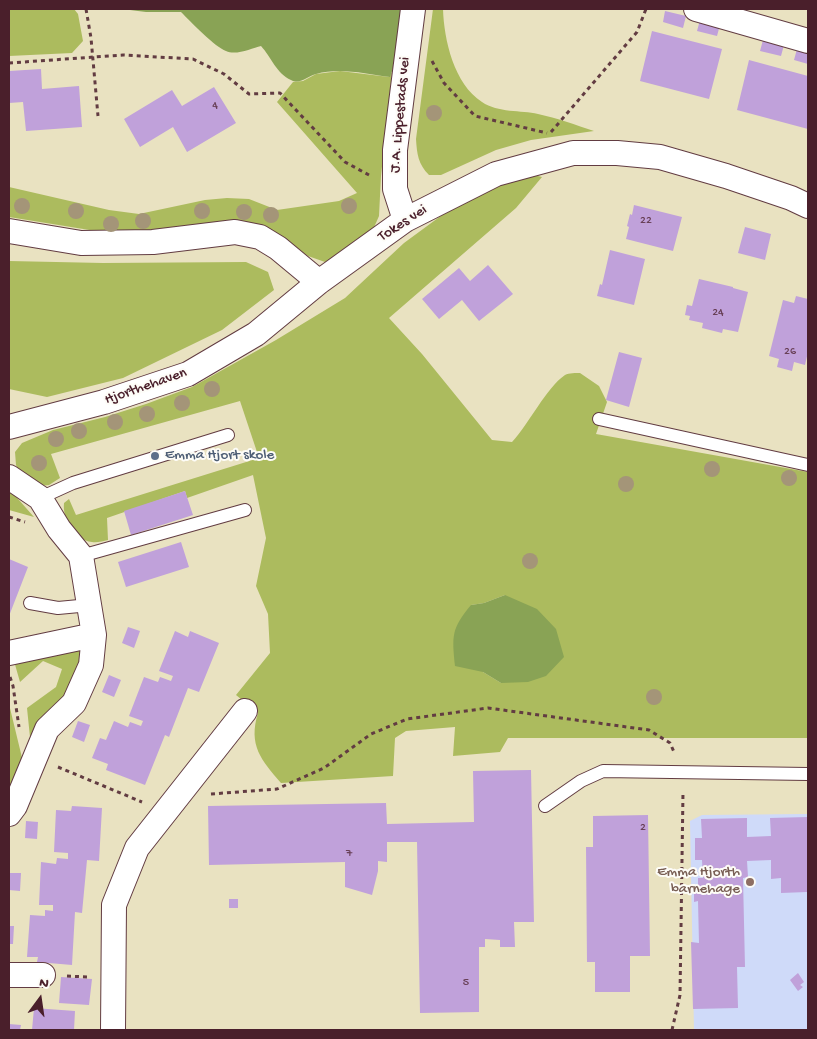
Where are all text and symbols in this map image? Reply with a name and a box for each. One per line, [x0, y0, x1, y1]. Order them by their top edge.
street label: J.A. Lippestads vei [387, 56, 415, 174]
house number: 4 [212, 99, 218, 113]
street label: Tokes vei [375, 202, 431, 246]
house number: 22 [640, 214, 652, 228]
house number: 24 [712, 306, 724, 320]
house number: 26 [784, 345, 796, 359]
street label: Hjorthehaven [103, 365, 189, 409]
place label: Emma Hjort skole [165, 447, 274, 465]
marker: Emma Hjort skole [149, 450, 161, 462]
house number: 2 [640, 821, 646, 835]
house number: 7 [346, 847, 352, 861]
place label: Emma Hjorth barnehage [657, 864, 740, 899]
marker: Emma Hjorth barnehage [744, 876, 756, 888]
north arrow [15, 974, 65, 1024]
text: N [37, 975, 50, 993]
house number: 5 [463, 976, 469, 990]

